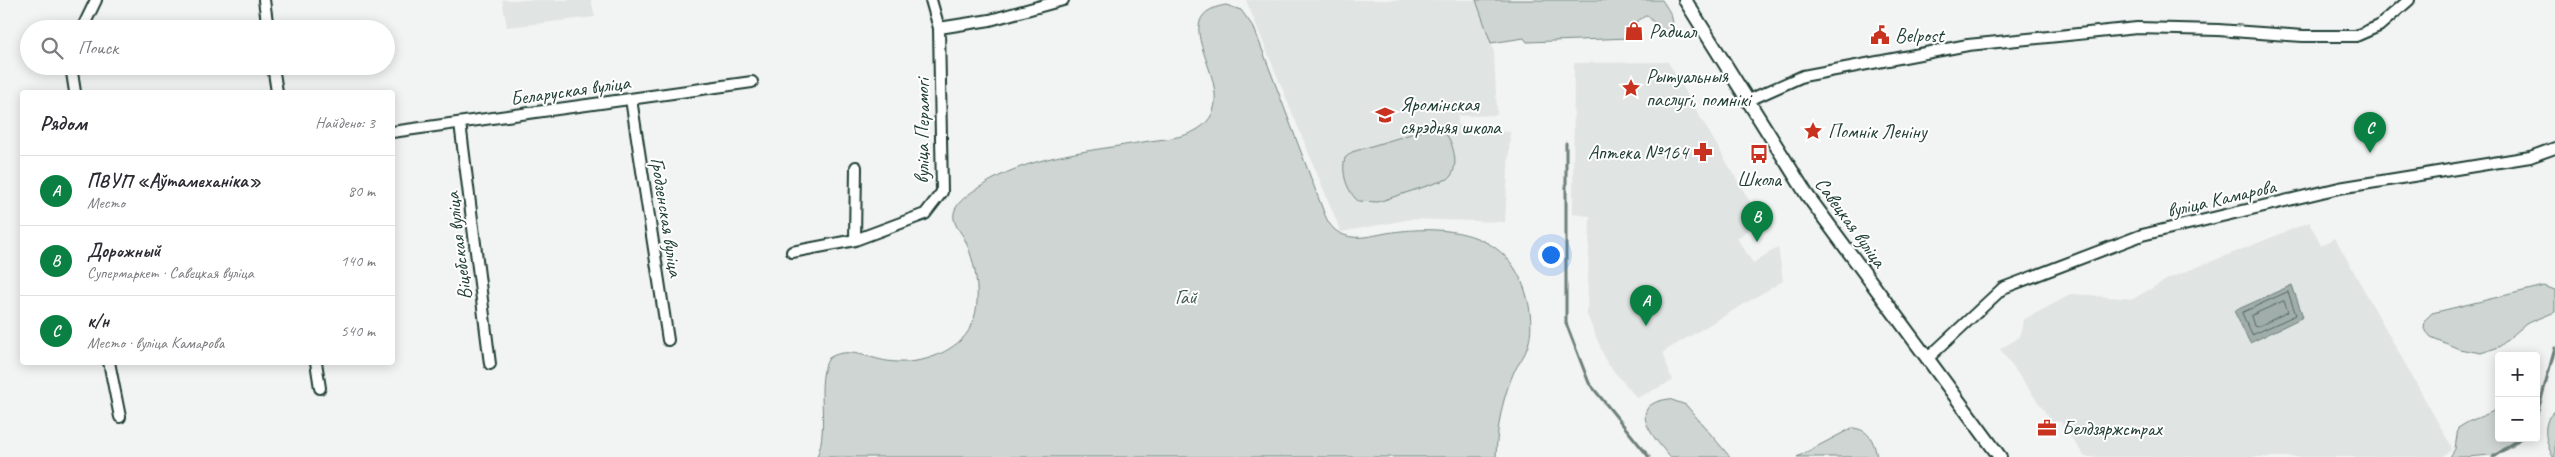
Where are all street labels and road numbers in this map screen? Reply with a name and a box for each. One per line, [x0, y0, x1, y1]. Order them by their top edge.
street label: Беларуская вуліца [509, 70, 633, 111]
street label: вуліца Перамогі [910, 76, 935, 184]
street label: Гродзенская вуліца [645, 155, 688, 280]
street label: Савецкая вуліца [1809, 172, 1893, 273]
street label: вуліца Камарова [2164, 173, 2280, 223]
street label: Віцебская вуліца [439, 189, 478, 301]

